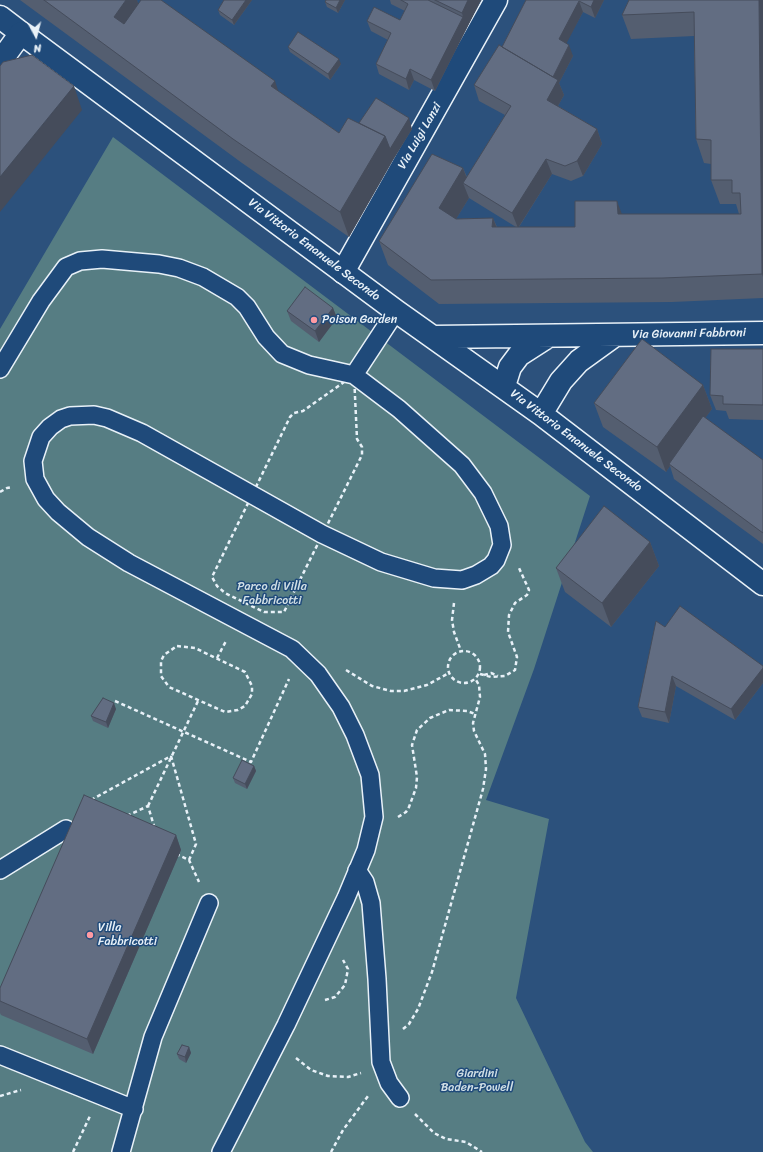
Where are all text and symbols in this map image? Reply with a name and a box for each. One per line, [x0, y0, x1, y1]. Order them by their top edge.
north arrow [16, 16, 56, 56]
text: N [33, 39, 42, 58]
street label: Via Luigi Lanzi [395, 100, 445, 172]
street label: Via Vittorio Emanuele Secondo [245, 196, 383, 304]
place label: Poison Garden [322, 313, 397, 327]
marker: Poison Garden [309, 315, 319, 325]
street label: Via Giovanni Fabbroni [632, 326, 746, 342]
street label: Via Vittorio Emanuele Secondo [507, 387, 645, 495]
park label: Parco di Villa Fabbricotti [237, 580, 307, 608]
place label: Villa Fabbricotti [98, 921, 157, 949]
marker: Villa Fabbricotti [85, 930, 95, 940]
park label: Giardini Baden-Powell [441, 1067, 513, 1095]

